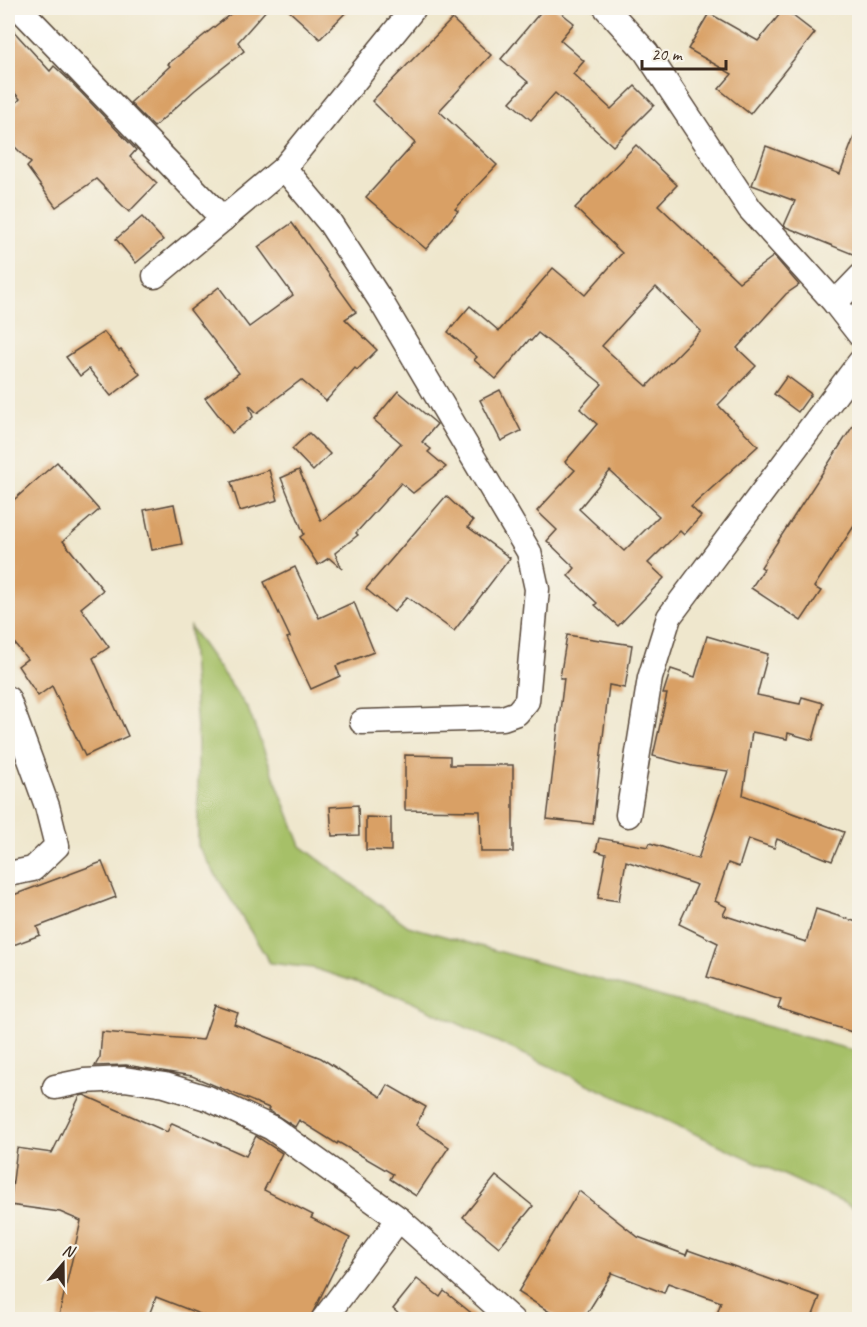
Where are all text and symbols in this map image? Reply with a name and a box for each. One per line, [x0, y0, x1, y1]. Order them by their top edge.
scale bar [642, 33, 726, 71]
text: 20 m [651, 43, 684, 65]
north arrow [33, 1234, 93, 1294]
text: N [60, 1240, 79, 1263]

